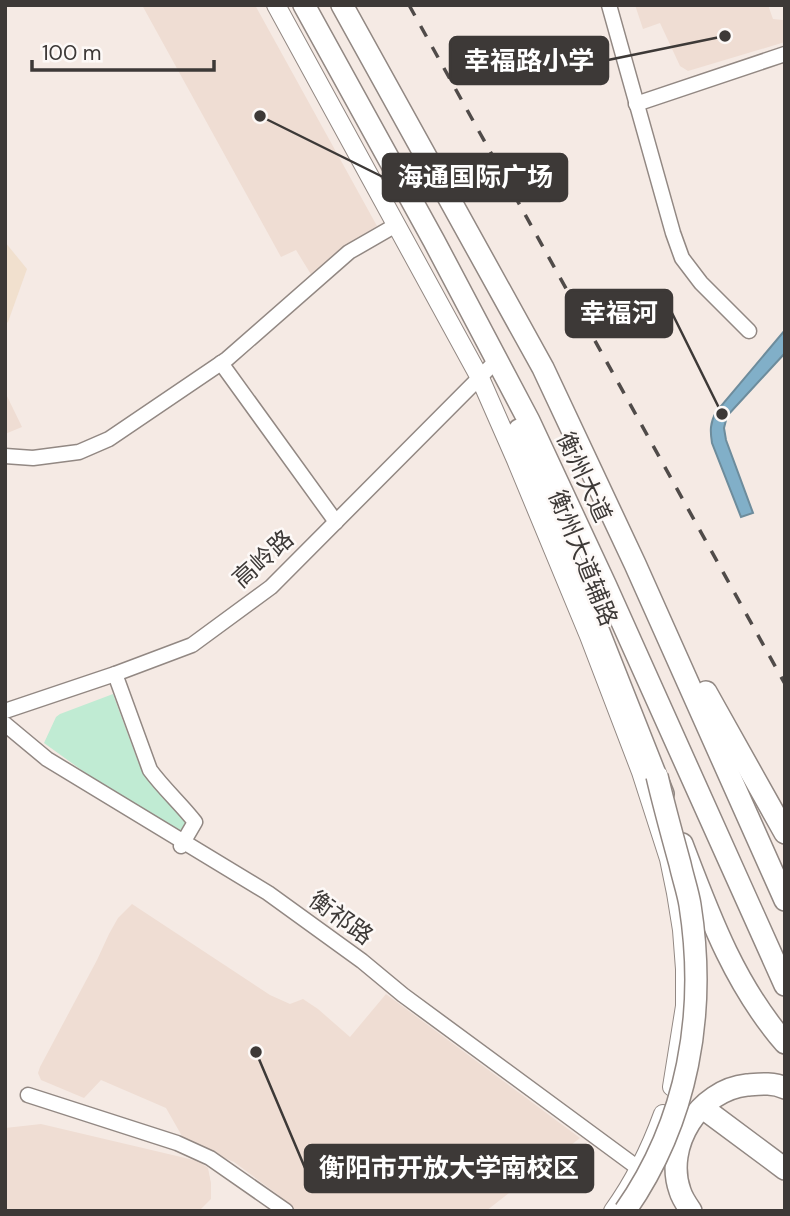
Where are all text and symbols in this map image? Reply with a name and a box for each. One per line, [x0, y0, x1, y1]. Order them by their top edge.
scale bar [32, 28, 214, 72]
callout: 幸福路小学 [450, 37, 608, 84]
text: 100 m [42, 39, 102, 67]
text: 幸福路小学 [464, 44, 594, 78]
callout: 海通国际广场 [383, 154, 567, 201]
text: 海通国际广场 [397, 160, 553, 194]
callout: 幸福河 [566, 290, 672, 337]
text: 幸福河 [580, 296, 658, 330]
street label: 衡州大道 [550, 427, 619, 527]
street label: 衡州大道辅路 [542, 485, 625, 630]
street label: 高岭路 [226, 523, 300, 594]
street label: 衡祁路 [303, 884, 380, 951]
callout: 衡阳市开放大学南校区 [305, 1145, 593, 1192]
text: 衡阳市开放大学南校区 [319, 1151, 579, 1185]

